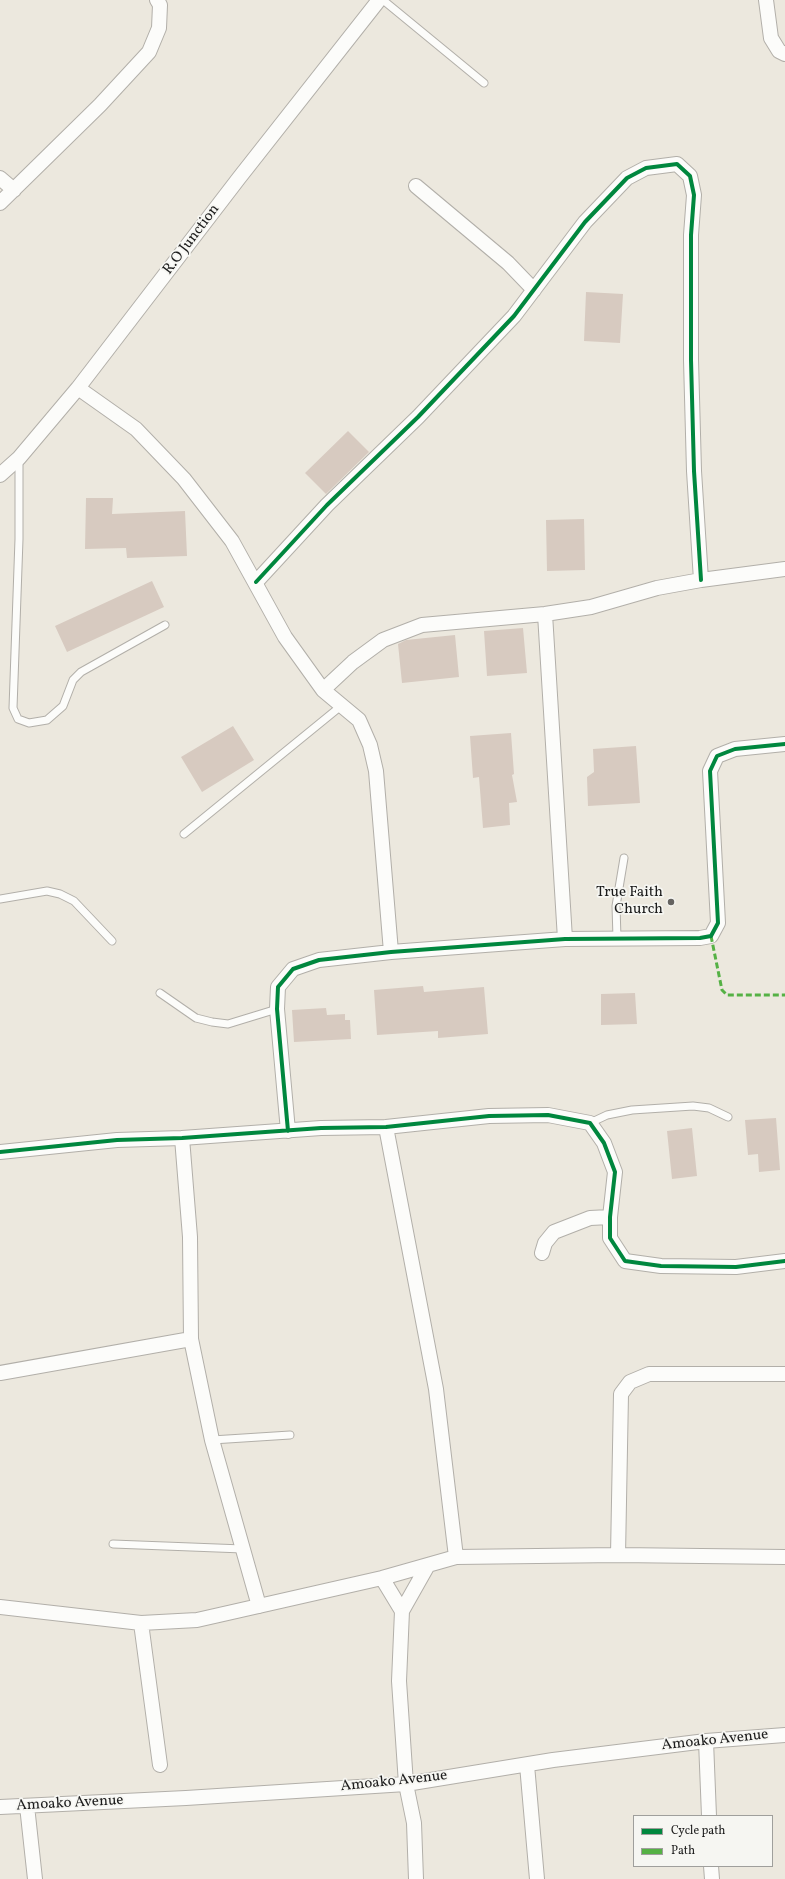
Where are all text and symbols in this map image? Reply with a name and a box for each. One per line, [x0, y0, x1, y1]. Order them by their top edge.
street label: R.O Junction [160, 201, 224, 279]
place label: True Faith Church [596, 884, 663, 919]
marker: True Faith Church [666, 897, 676, 907]
street label: Amoako Avenue [661, 1726, 769, 1756]
street label: Amoako Avenue [340, 1767, 448, 1797]
street label: Amoako Avenue [16, 1792, 124, 1816]
legend [633, 1815, 773, 1867]
text: Cycle path [671, 1823, 726, 1839]
text: Path [671, 1843, 695, 1859]

